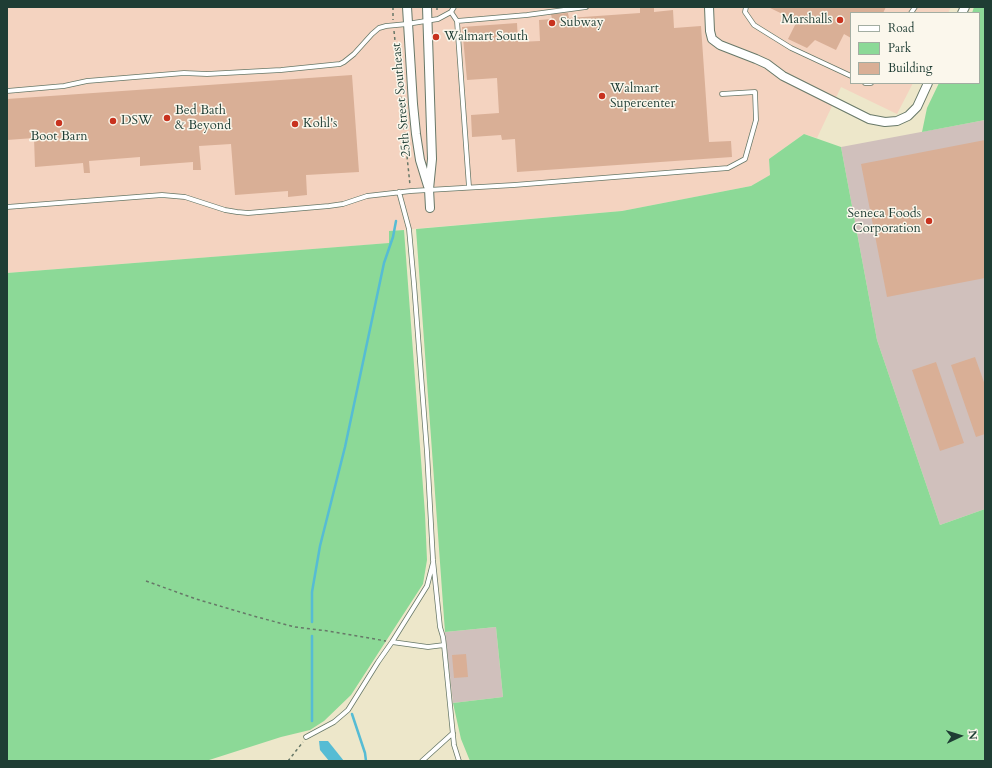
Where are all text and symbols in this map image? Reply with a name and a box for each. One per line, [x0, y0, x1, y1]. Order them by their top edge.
place label: Marshalls [781, 12, 832, 28]
legend [850, 12, 980, 84]
place label: Subway [560, 15, 604, 31]
marker: Marshalls [835, 15, 845, 25]
marker: Subway [547, 18, 557, 28]
text: Road [888, 20, 914, 36]
place label: Walmart South [444, 29, 528, 45]
marker: Walmart South [431, 32, 441, 42]
text: Park [888, 40, 911, 56]
street label: 25th Street Southeast [389, 42, 415, 158]
text: Building [888, 60, 932, 76]
place label: Walmart Supercenter [610, 81, 675, 112]
marker: Walmart Supercenter [597, 91, 607, 101]
place label: Bed Bath & Beyond [175, 103, 231, 134]
place label: DSW [121, 113, 152, 129]
marker: Bed Bath & Beyond [162, 113, 172, 123]
marker: DSW [108, 116, 118, 126]
place label: Kohl's [303, 116, 337, 132]
marker: Boot Barn [54, 118, 64, 128]
marker: Kohl's [290, 119, 300, 129]
place label: Boot Barn [30, 129, 88, 145]
place label: Seneca Foods Corporation [848, 206, 921, 237]
marker: Seneca Foods Corporation [924, 216, 934, 226]
north arrow [940, 716, 980, 756]
text: N [965, 730, 980, 740]

